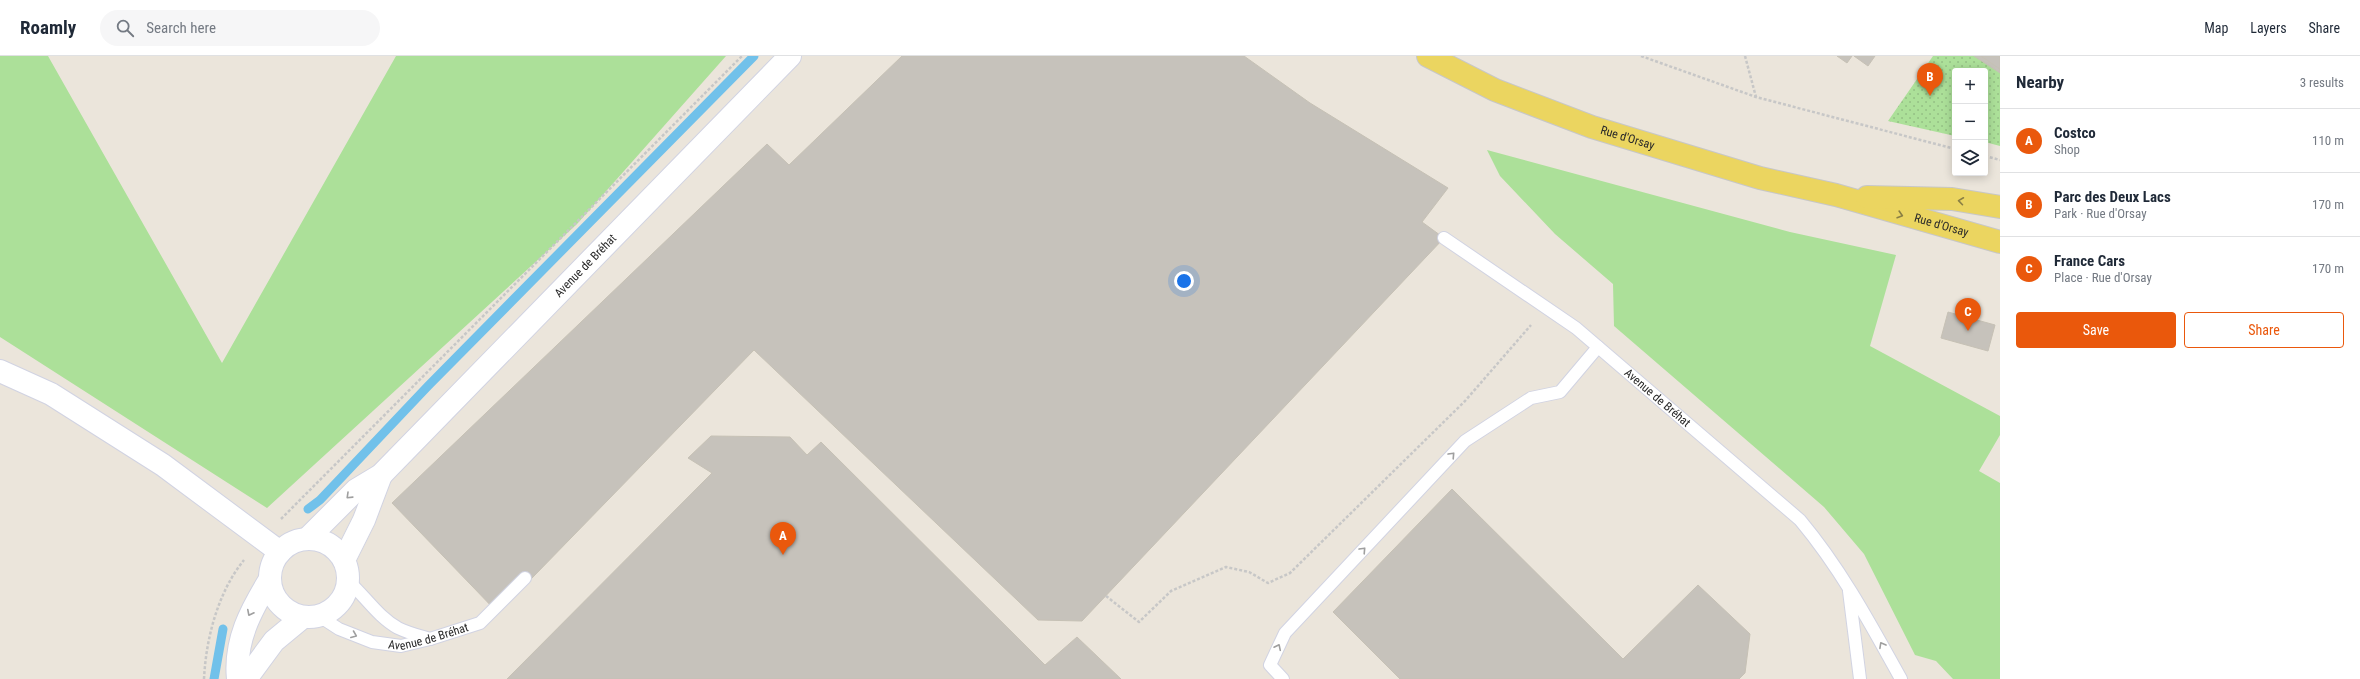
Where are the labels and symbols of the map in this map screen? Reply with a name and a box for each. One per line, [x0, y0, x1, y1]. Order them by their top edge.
pin: B [1917, 63, 1943, 96]
street label: Rue d'Orsay [1599, 123, 1656, 153]
one-way arrow [1958, 197, 1964, 206]
one-way arrow [1897, 210, 1904, 219]
street label: Rue d'Orsay [1913, 211, 1970, 240]
street label: Avenue de Bréhat [552, 231, 619, 300]
your location [1174, 271, 1194, 291]
pin: C [1955, 298, 1981, 331]
street label: Avenue de Bréhat [1622, 366, 1694, 430]
one-way arrow [1447, 452, 1455, 460]
one-way arrow [346, 492, 354, 499]
pin: A [770, 522, 796, 555]
one-way arrow [1358, 547, 1366, 555]
one-way arrow [248, 608, 255, 616]
street label: Avenue de Bréhat [387, 620, 470, 653]
one-way arrow [350, 630, 357, 638]
one-way arrow [1879, 642, 1886, 649]
one-way arrow [1273, 644, 1281, 652]

